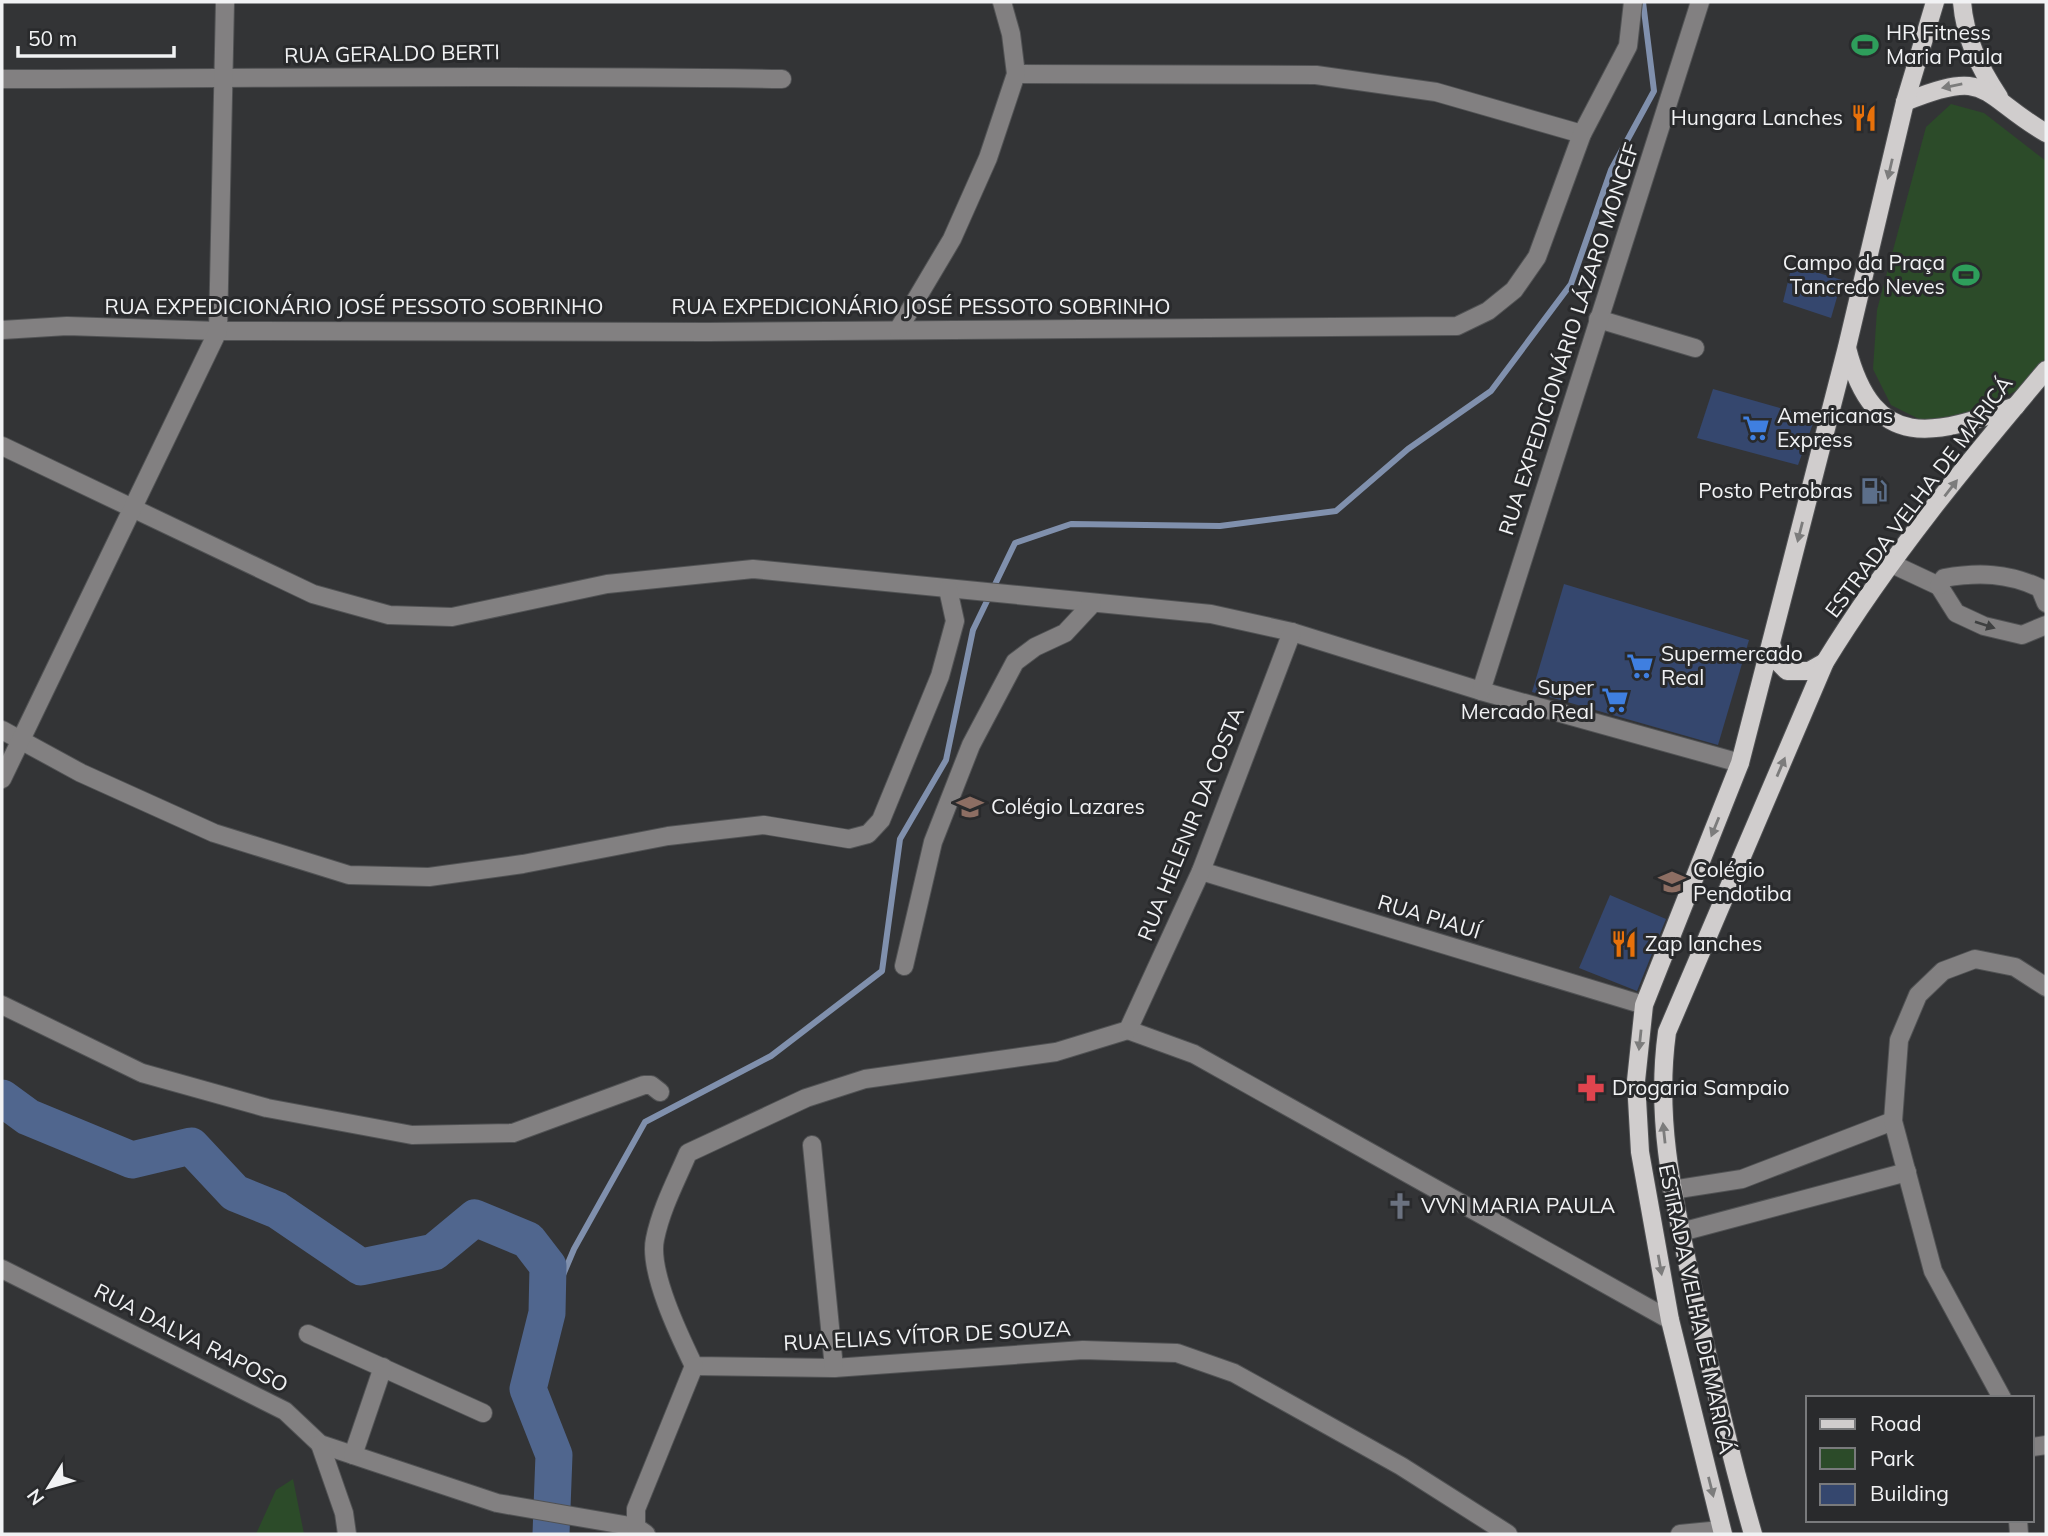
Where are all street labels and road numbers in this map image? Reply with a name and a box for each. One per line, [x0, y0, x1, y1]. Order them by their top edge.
street label: RUA GERALDO BERTI [284, 38, 500, 68]
street label: RUA EXPEDICIONÁRIO LÁZARO MONCEF [1492, 139, 1644, 538]
street label: RUA EXPEDICIONÁRIO JOSÉ PESSOTO SOBRINHO [105, 293, 603, 319]
street label: RUA EXPEDICIONÁRIO JOSÉ PESSOTO SOBRINHO [672, 293, 1170, 319]
street label: ESTRADA VELHA DE MARICÁ [1819, 370, 2018, 622]
street label: RUA HELENIR DA COSTA [1131, 702, 1249, 944]
street label: RUA PIAUÍ [1375, 888, 1485, 944]
street label: ESTRADA VELHA DE MARICÁ [1654, 1162, 1741, 1457]
street label: RUA DALVA RAPOSO [90, 1277, 293, 1397]
street label: RUA ELIAS VÍTOR DE SOUZA [783, 1314, 1072, 1356]

